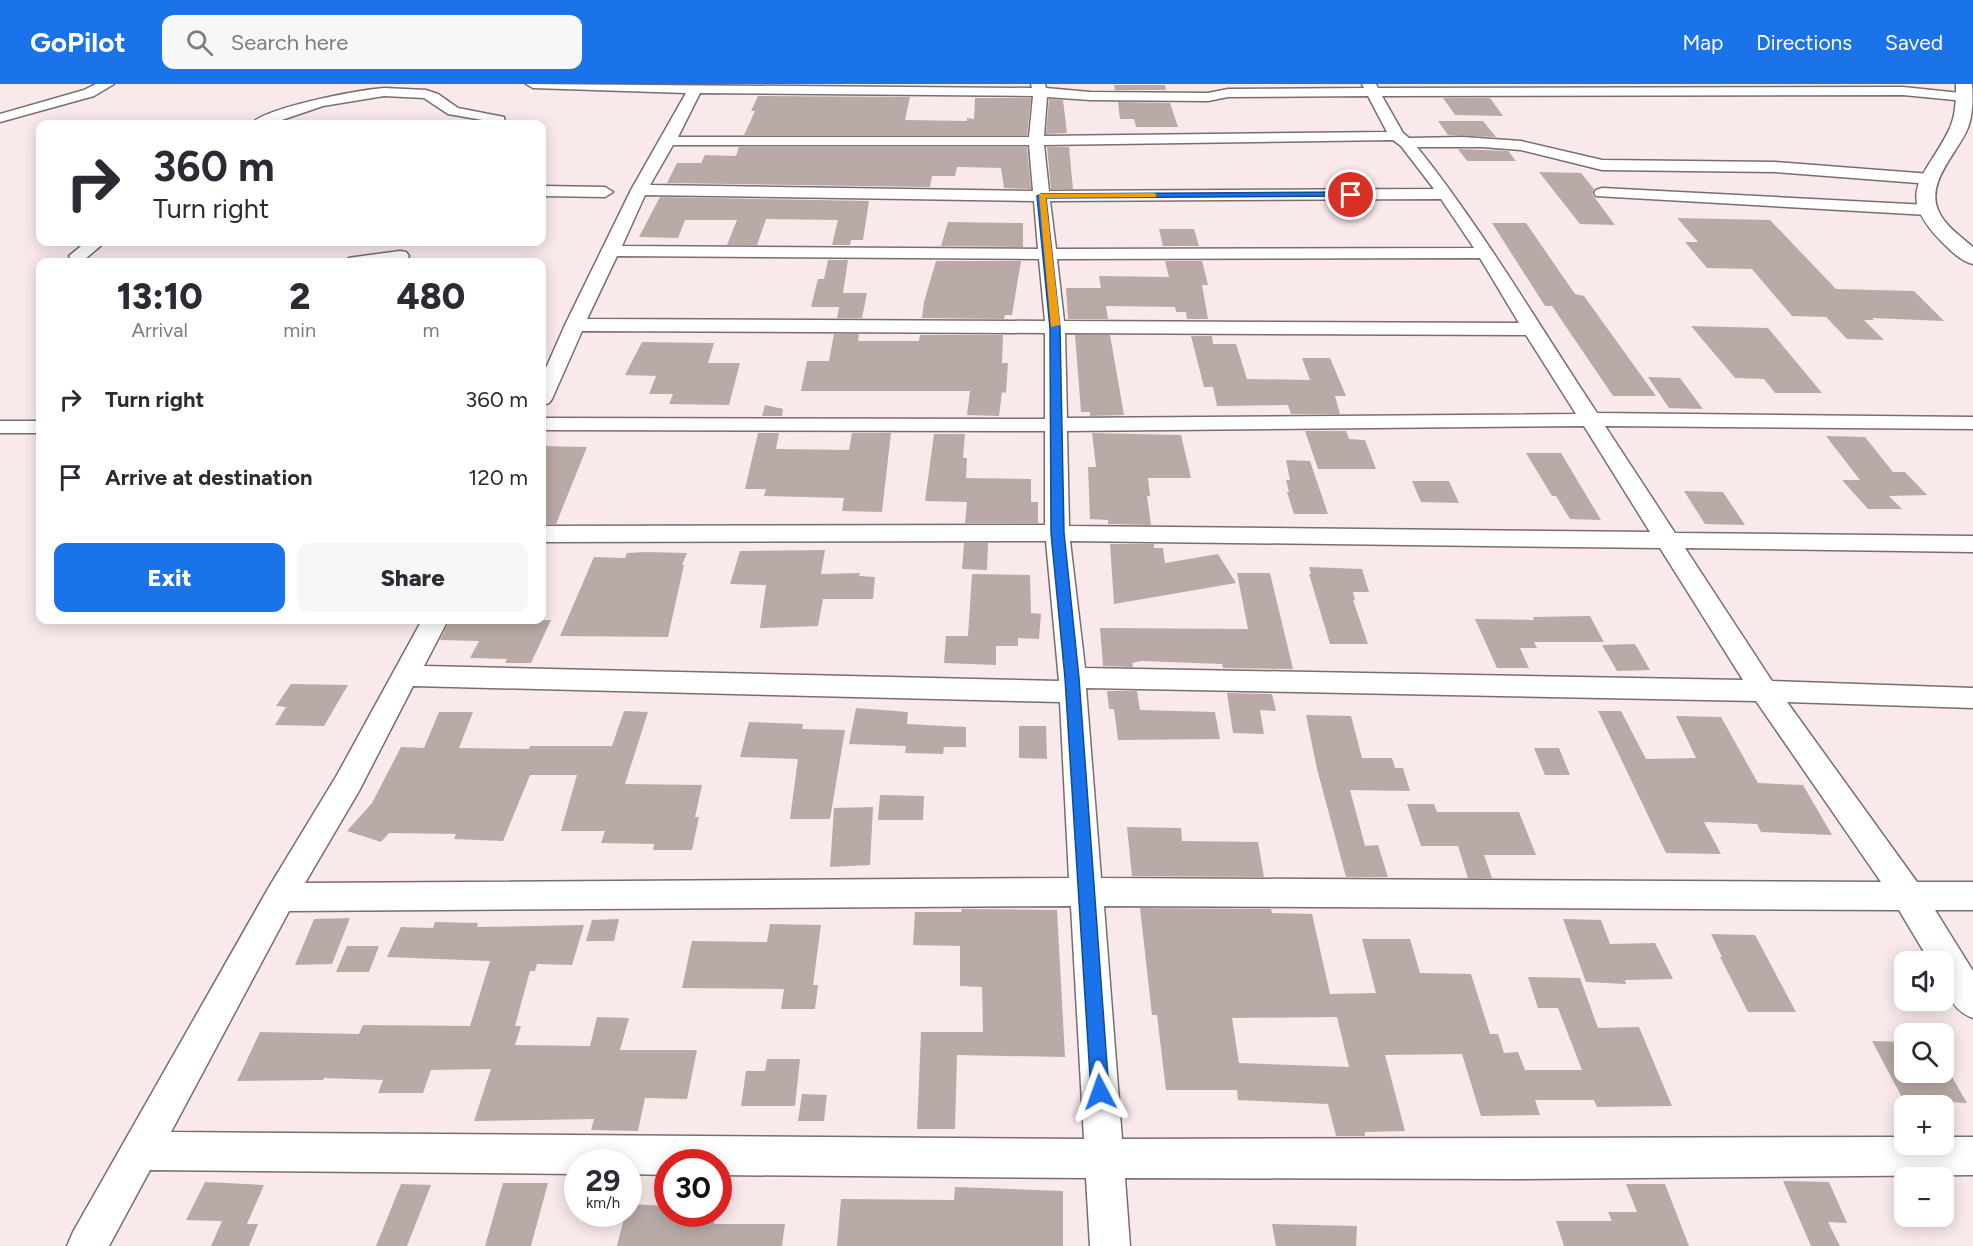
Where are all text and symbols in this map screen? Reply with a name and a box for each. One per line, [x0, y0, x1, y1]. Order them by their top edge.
search box [162, 15, 582, 69]
text: GoPilot [30, 25, 126, 59]
icon: search [183, 26, 216, 59]
text: Search here [231, 29, 348, 56]
text: Map [1682, 30, 1723, 55]
text: Directions [1756, 30, 1852, 55]
text: Saved [1885, 30, 1943, 55]
text: 360 m [153, 141, 275, 192]
icon: right [54, 144, 132, 222]
pin [1325, 169, 1376, 220]
icon: arrive [1334, 178, 1367, 211]
text: Turn right [153, 192, 269, 225]
text: 13:10 [117, 275, 203, 318]
text: 2 [289, 275, 310, 318]
text: 480 [397, 275, 465, 318]
text: Arrival [131, 318, 188, 342]
text: min [283, 318, 316, 342]
text: m [423, 318, 440, 342]
icon: right [54, 383, 87, 416]
text: Turn right [105, 386, 204, 413]
text: 360 m [465, 386, 528, 413]
icon: arrive [54, 461, 87, 494]
text: Arrive at destination [105, 464, 313, 491]
text: 120 m [468, 464, 528, 491]
button: Exit [54, 543, 285, 612]
button: Share [297, 543, 528, 612]
map controls [1894, 951, 1954, 1227]
button: sound [1894, 951, 1954, 1011]
button: search [1894, 1023, 1954, 1083]
position arrow [1068, 1060, 1132, 1124]
button: + [1894, 1095, 1954, 1155]
speed limit sign: 30 [654, 1149, 732, 1227]
text: 29 [586, 1162, 620, 1199]
button: − [1894, 1167, 1954, 1227]
text: km/h [586, 1194, 620, 1212]

